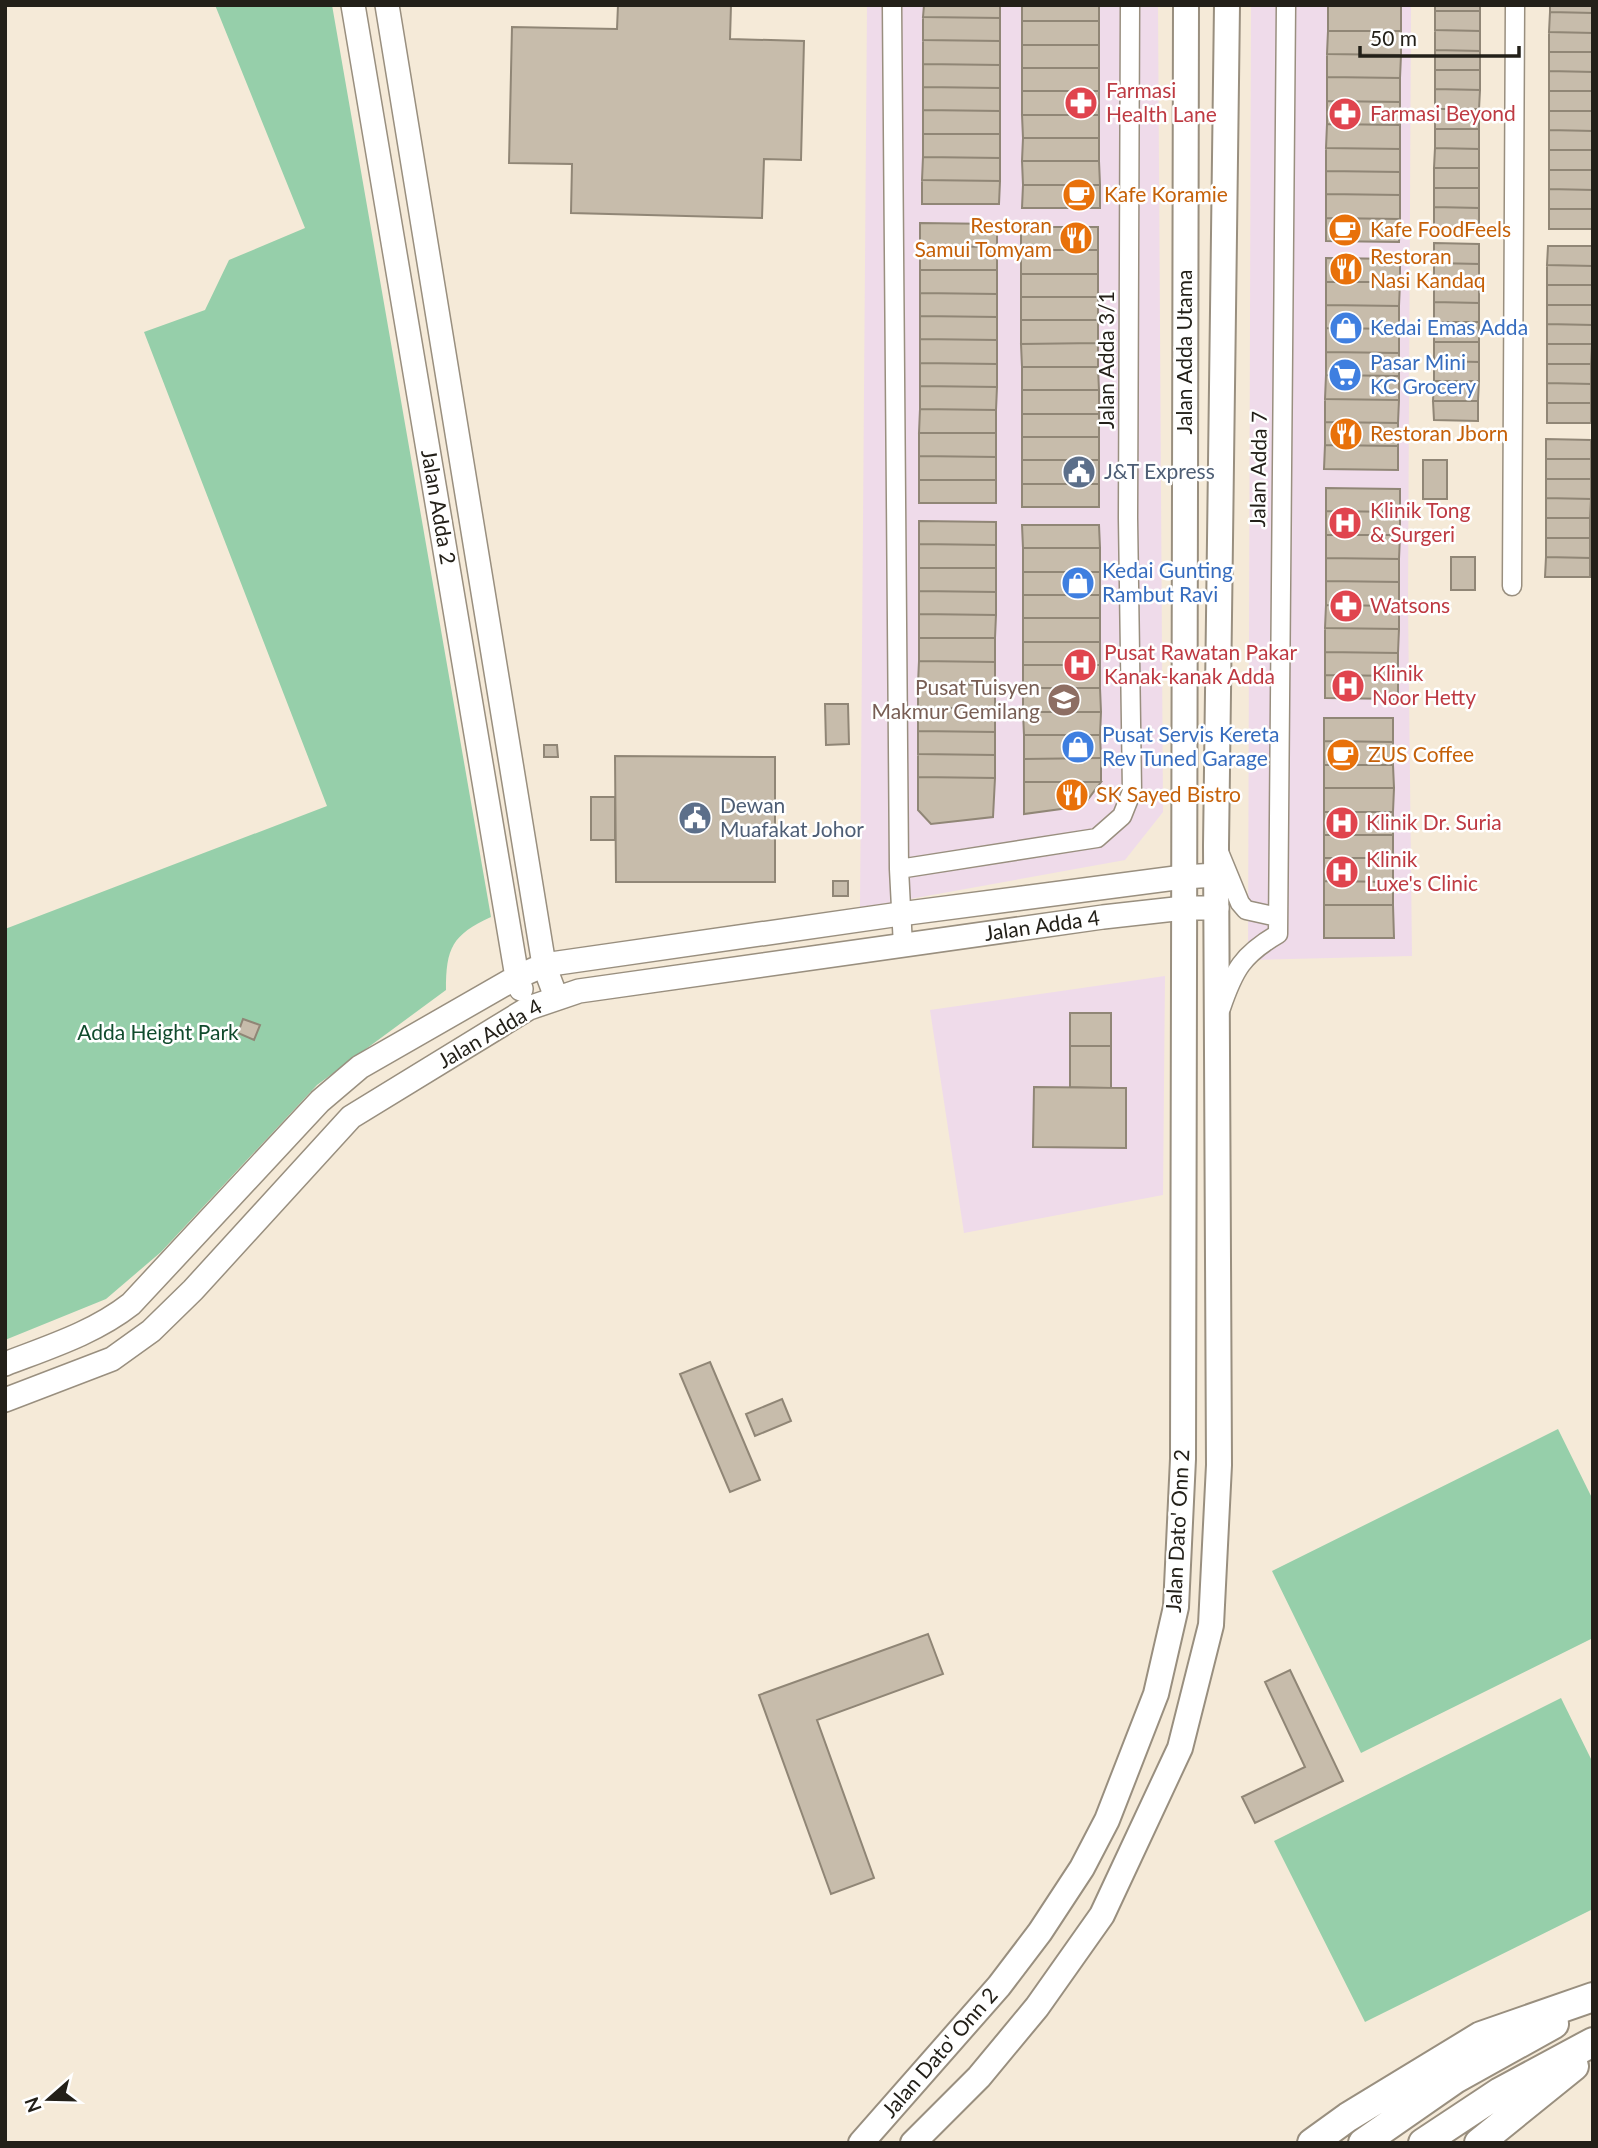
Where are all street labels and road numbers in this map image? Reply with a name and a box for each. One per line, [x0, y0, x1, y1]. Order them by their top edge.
street label: Jalan Adda Utama [1171, 270, 1196, 434]
street label: Jalan Adda 3/1 [1093, 291, 1118, 429]
street label: Jalan Adda 7 [1244, 411, 1271, 527]
street label: Jalan Adda 2 [417, 447, 462, 566]
street label: Jalan Adda 4 [983, 904, 1101, 945]
street label: Jalan Adda 4 [433, 993, 546, 1073]
street label: Jalan Dato' Onn 2 [1160, 1449, 1193, 1613]
street label: Jalan Dato' Onn 2 [876, 1982, 1002, 2122]

